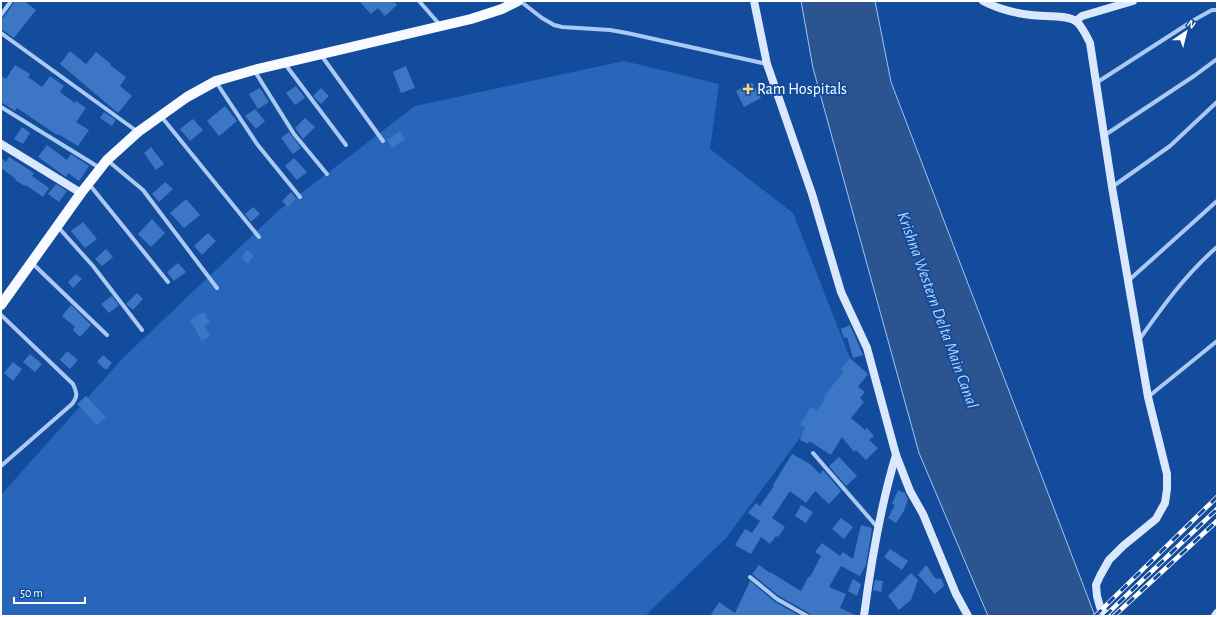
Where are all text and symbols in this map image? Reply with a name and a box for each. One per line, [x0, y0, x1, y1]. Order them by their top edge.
north arrow [1166, 12, 1206, 52]
text: N [1185, 18, 1198, 31]
place label: Ram Hospitals [757, 81, 847, 97]
marker: Ram Hospitals [742, 83, 754, 95]
water label: Krishna Western Delta Main Canal [894, 209, 982, 411]
scale bar [14, 579, 85, 605]
text: 50 m [20, 587, 43, 599]

